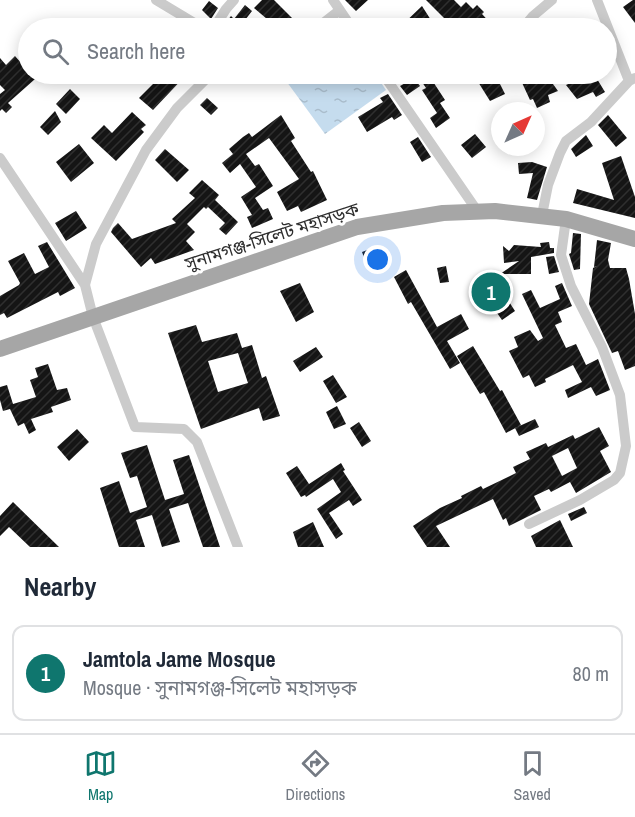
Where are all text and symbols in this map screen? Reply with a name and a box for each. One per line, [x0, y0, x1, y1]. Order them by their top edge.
search box [18, 18, 617, 84]
icon: search [39, 35, 72, 68]
text: Search here [87, 36, 185, 66]
north arrow [491, 102, 545, 156]
street label: সুনামগঞ্জ-সিলেট মহাসড়ক [181, 196, 363, 276]
your location [363, 245, 392, 274]
pin: 1 [472, 270, 510, 314]
text: Nearby [24, 569, 96, 604]
text: Jamtola Jame Mosque [83, 644, 276, 674]
text: 1 [41, 660, 50, 687]
text: 80 m [573, 660, 609, 687]
text: Mosque · সুনামগঞ্জ-সিলেট মহাসড়ক [83, 674, 357, 701]
tab: Map [84, 747, 117, 805]
tab: Directions [285, 747, 345, 805]
tab: Saved [514, 747, 551, 805]

